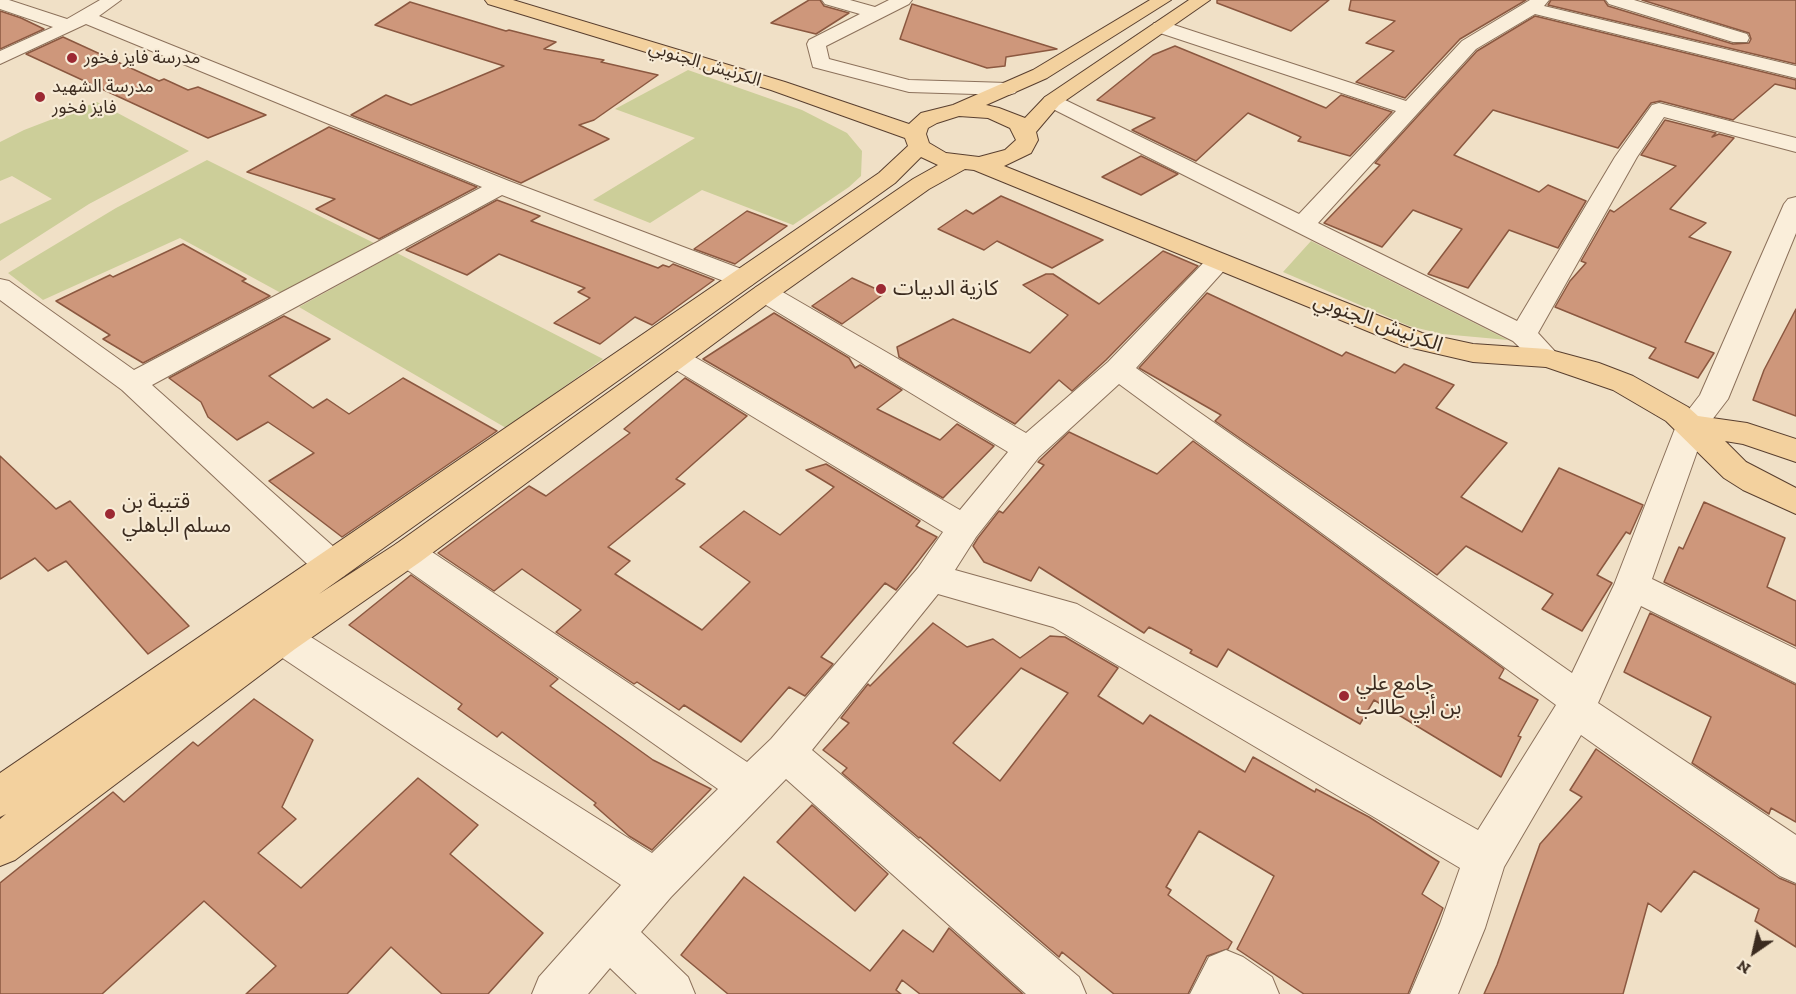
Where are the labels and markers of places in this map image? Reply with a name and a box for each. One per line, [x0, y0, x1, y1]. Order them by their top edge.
place label: مدرسة فايز فخور [84, 47, 201, 69]
marker: مدرسة فايز فخور [65, 51, 79, 65]
place label: مدرسة الشهيد فايز فخور [52, 76, 154, 118]
marker: مدرسة الشهيد فايز فخور [33, 90, 47, 104]
place label: كازية الدبيات [893, 276, 998, 302]
marker: كازية الدبيات [874, 282, 888, 296]
place label: قتيبة بن مسلم الباهلي [122, 489, 231, 539]
marker: قتيبة بن مسلم الباهلي [103, 507, 117, 521]
place label: جامع علي بن أبي طالب [1356, 671, 1461, 721]
marker: جامع علي بن أبي طالب [1337, 689, 1351, 703]

